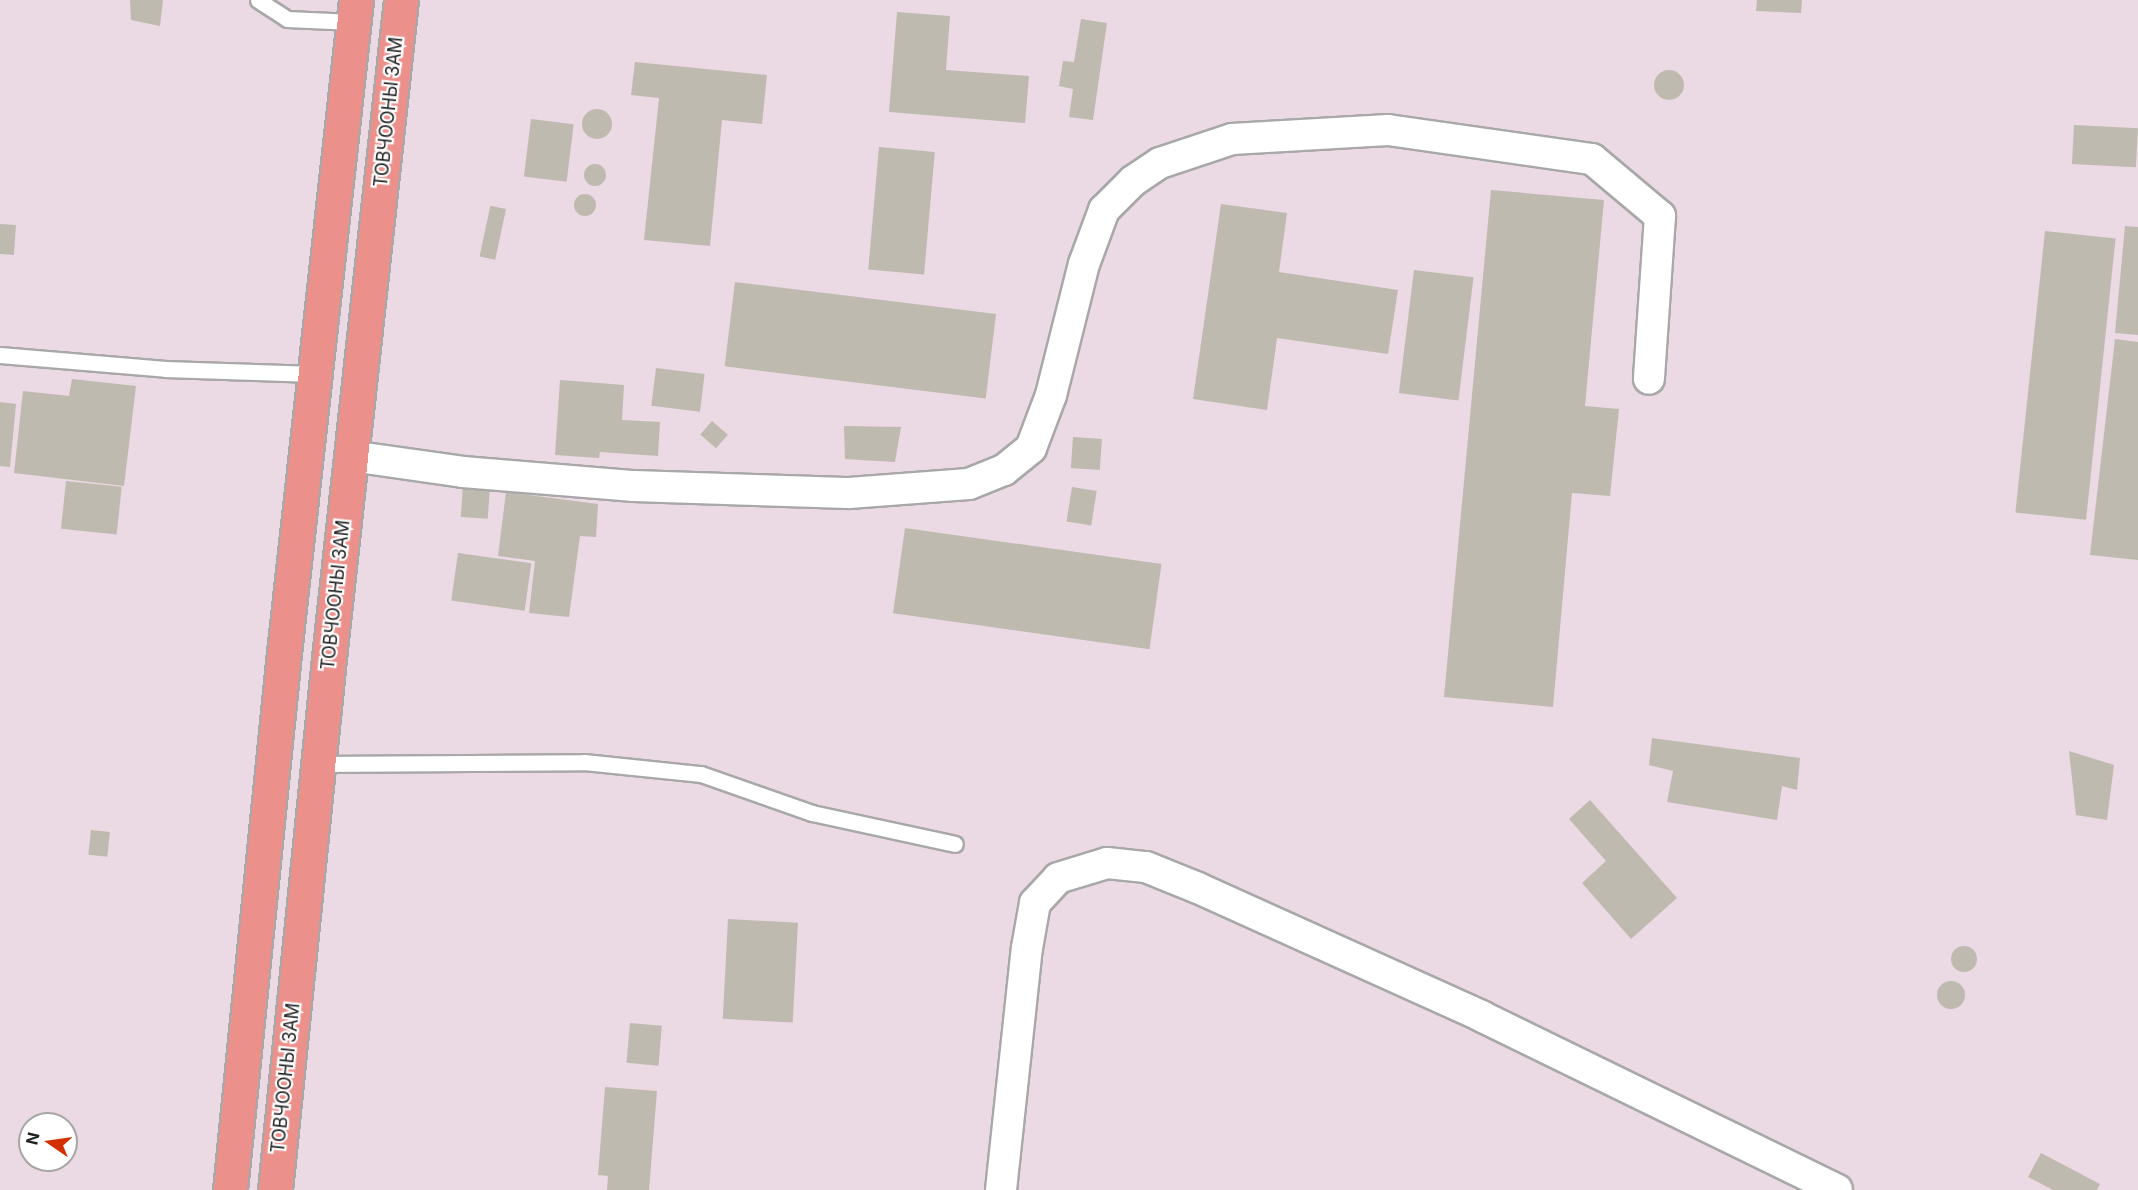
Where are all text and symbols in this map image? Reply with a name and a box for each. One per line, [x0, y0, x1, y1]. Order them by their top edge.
street label: ТОВЧООНЫ ЗАМ [370, 36, 408, 188]
street label: ТОВЧООНЫ ЗАМ [317, 519, 355, 671]
street label: ТОВЧООНЫ ЗАМ [267, 1002, 305, 1154]
north arrow [18, 1112, 78, 1172]
text: N [21, 1130, 44, 1147]

